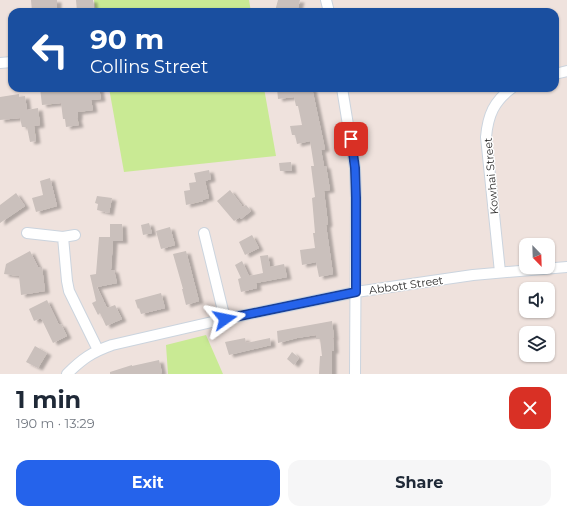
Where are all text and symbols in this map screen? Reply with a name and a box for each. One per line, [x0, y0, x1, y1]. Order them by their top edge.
text: 90 m [90, 22, 164, 56]
icon: left [24, 24, 76, 76]
text: Collins Street [90, 56, 208, 78]
pin [334, 122, 368, 156]
icon: arrive [340, 128, 362, 150]
street label: Kowhai Street [481, 137, 501, 215]
north arrow [519, 238, 555, 274]
map controls [519, 238, 555, 362]
street label: Abbott Street [368, 273, 444, 297]
button: sound [519, 282, 555, 318]
position arrow [204, 298, 246, 340]
button: layers [519, 326, 555, 362]
text: 1 min [16, 385, 81, 414]
button: close [509, 387, 551, 429]
text: 190 m · 13:29 [16, 415, 95, 431]
button: Exit [16, 460, 280, 506]
button: Share [288, 460, 551, 506]

